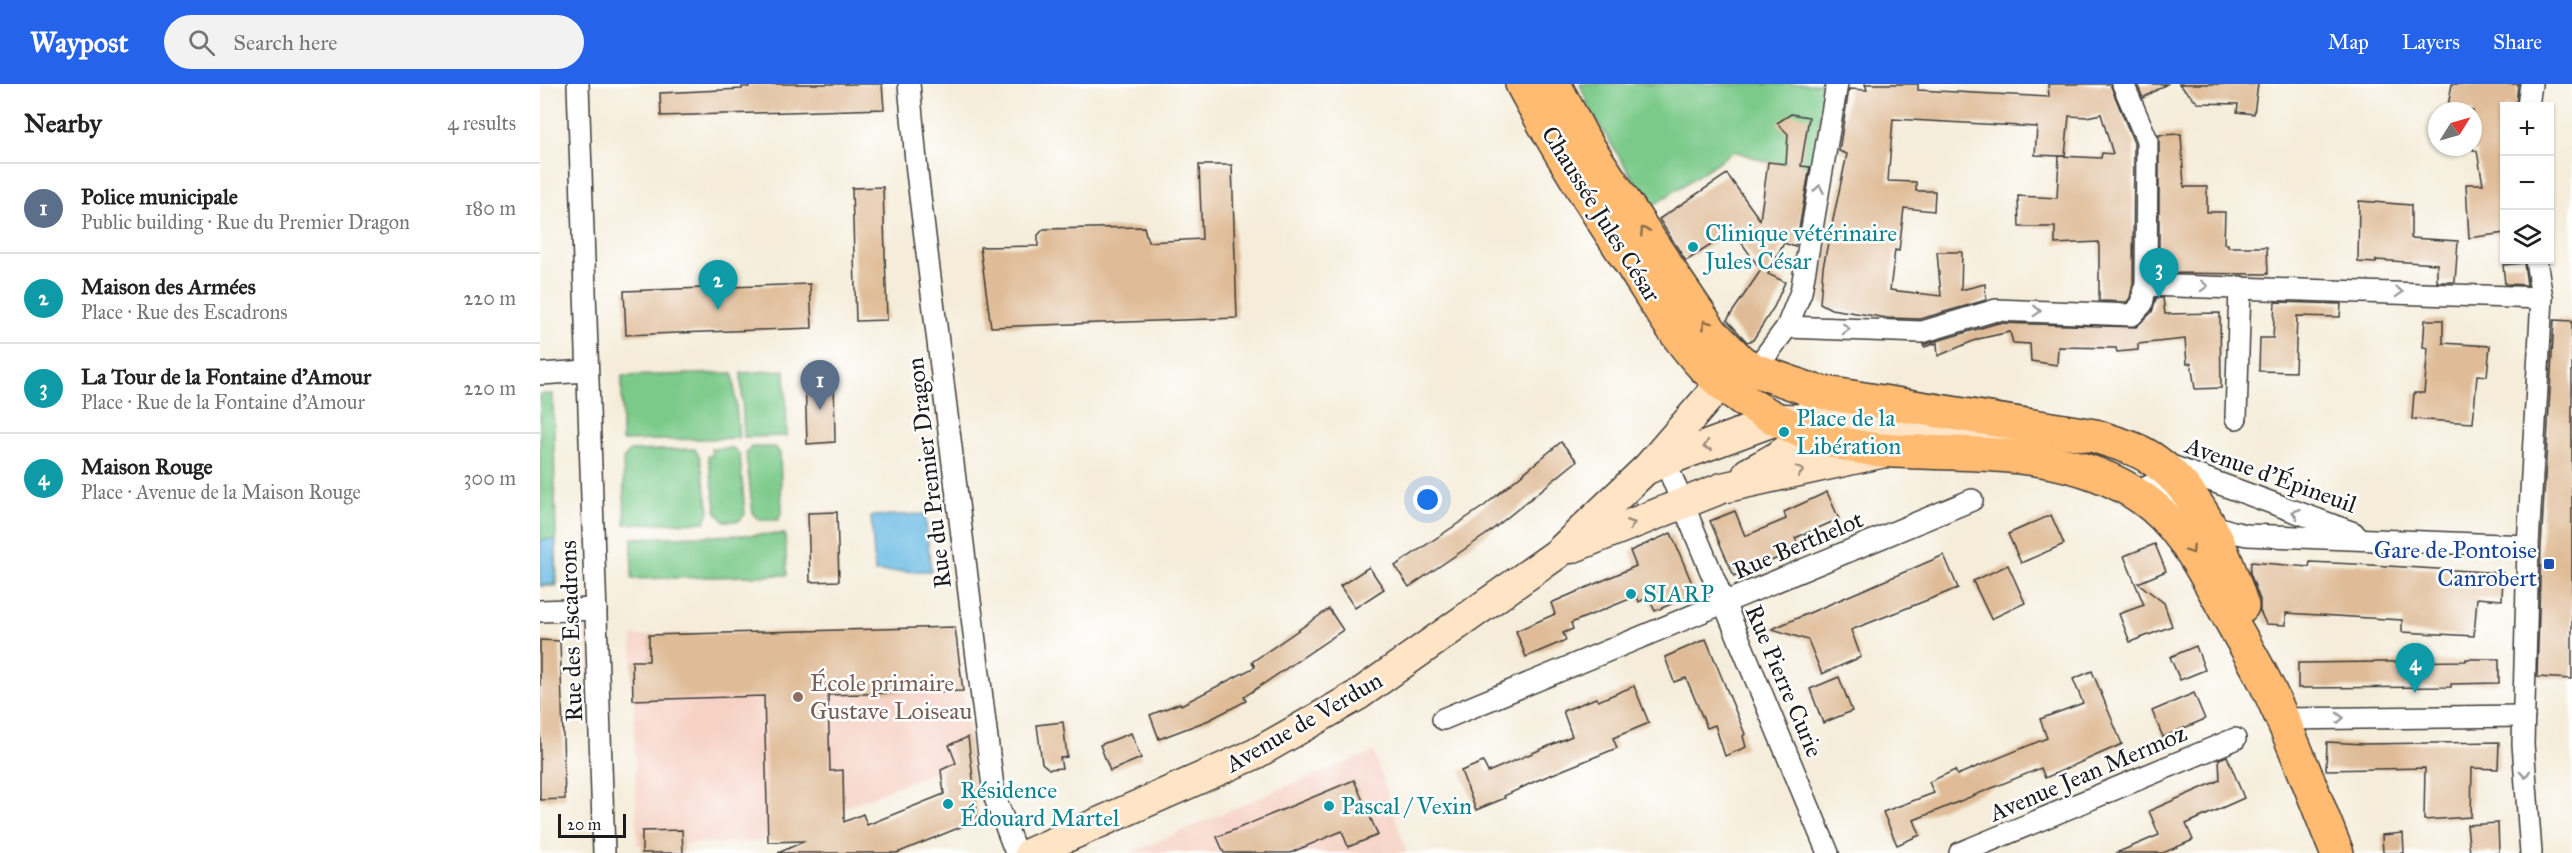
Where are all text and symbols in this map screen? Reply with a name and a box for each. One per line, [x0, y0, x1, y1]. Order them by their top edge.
search box [164, 15, 584, 69]
text: Waypost [30, 25, 128, 60]
icon: search [185, 26, 218, 59]
text: Search here [233, 29, 337, 56]
text: Map [2328, 29, 2369, 55]
text: Layers [2402, 29, 2460, 55]
text: Share [2493, 29, 2542, 55]
north arrow [2428, 102, 2482, 156]
map controls [2500, 102, 2554, 264]
button: + [2500, 102, 2554, 156]
text: Nearby [24, 107, 102, 139]
text: 4 results [447, 111, 516, 135]
street label: Chaussée Jules César [1535, 120, 1667, 308]
button: − [2500, 156, 2554, 210]
text: Police municipale [81, 183, 238, 210]
one-way arrow [1812, 184, 1825, 194]
text: 1 [40, 196, 47, 220]
text: 180 m [465, 196, 516, 220]
text: Public building · Rue du Premier Dragon [81, 210, 410, 234]
button: layers [2500, 210, 2554, 264]
place label: Clinique vétérinaire Jules César [1702, 218, 1897, 276]
one-way arrow [1639, 227, 1651, 237]
marker: Clinique vétérinaire Jules César [1686, 240, 1700, 254]
pin: 3 [2140, 248, 2178, 298]
pin: 2 [698, 260, 738, 310]
text: Maison des Armées [81, 273, 256, 300]
one-way arrow [2200, 280, 2209, 293]
text: 2 [39, 286, 48, 310]
text: 220 m [464, 286, 516, 310]
one-way arrow [2395, 286, 2404, 299]
text: Place · Rue des Escadrons [81, 300, 288, 324]
one-way arrow [2033, 305, 2042, 318]
one-way arrow [1702, 319, 1713, 330]
one-way arrow [1841, 323, 1850, 335]
street label: Rue du Premier Dragon [900, 356, 958, 590]
pin: 1 [800, 360, 840, 410]
text: La Tour de la Fontaine d'Amour [81, 363, 371, 390]
text: 3 [40, 376, 48, 400]
text: 220 m [464, 376, 516, 400]
text: Place · Rue de la Fontaine d'Amour [81, 390, 365, 414]
place label: Place de la Libération [1796, 403, 1901, 461]
marker: Place de la Libération [1777, 425, 1791, 439]
street label: Avenue d'Épineuil [2180, 430, 2361, 520]
one-way arrow [1702, 438, 1713, 451]
text: Maison Rouge [81, 453, 213, 480]
one-way arrow [1794, 465, 1804, 478]
text: 4 [38, 466, 49, 490]
text: 300 m [464, 466, 516, 490]
text: Place · Avenue de la Maison Rouge [81, 480, 361, 504]
your location [1413, 485, 1442, 514]
street label: Rue Berthelot [1728, 504, 1868, 586]
one-way arrow [2291, 507, 2302, 520]
one-way arrow [1624, 519, 1635, 531]
place label: Gare de Pontoise Canrobert [2374, 535, 2537, 593]
street label: Rue des Escadrons [553, 540, 589, 722]
one-way arrow [2183, 544, 2195, 554]
marker: Gare de Pontoise Canrobert [2542, 557, 2556, 571]
place label: SIARP [1643, 579, 1714, 609]
marker: SIARP [1624, 587, 1638, 601]
street label: Rue Pierre Curie [1738, 600, 1830, 762]
pin: 4 [2396, 644, 2434, 693]
street label: Avenue de Verdun [1219, 665, 1388, 780]
place label: École primaire Gustave Loiseau [810, 668, 972, 726]
marker: École primaire Gustave Loiseau [791, 690, 805, 704]
one-way arrow [2335, 712, 2344, 725]
street label: Avenue Jean Mermoz [1984, 718, 2191, 829]
one-way arrow [2518, 770, 2531, 779]
place label: Résidence Édouard Martel [960, 775, 1120, 833]
place label: Pascal / Vexin [1341, 791, 1472, 821]
marker: Résidence Édouard Martel [941, 797, 955, 811]
marker: Pascal / Vexin [1322, 799, 1336, 813]
scale bar [558, 811, 626, 838]
text: 20 m [567, 815, 601, 834]

